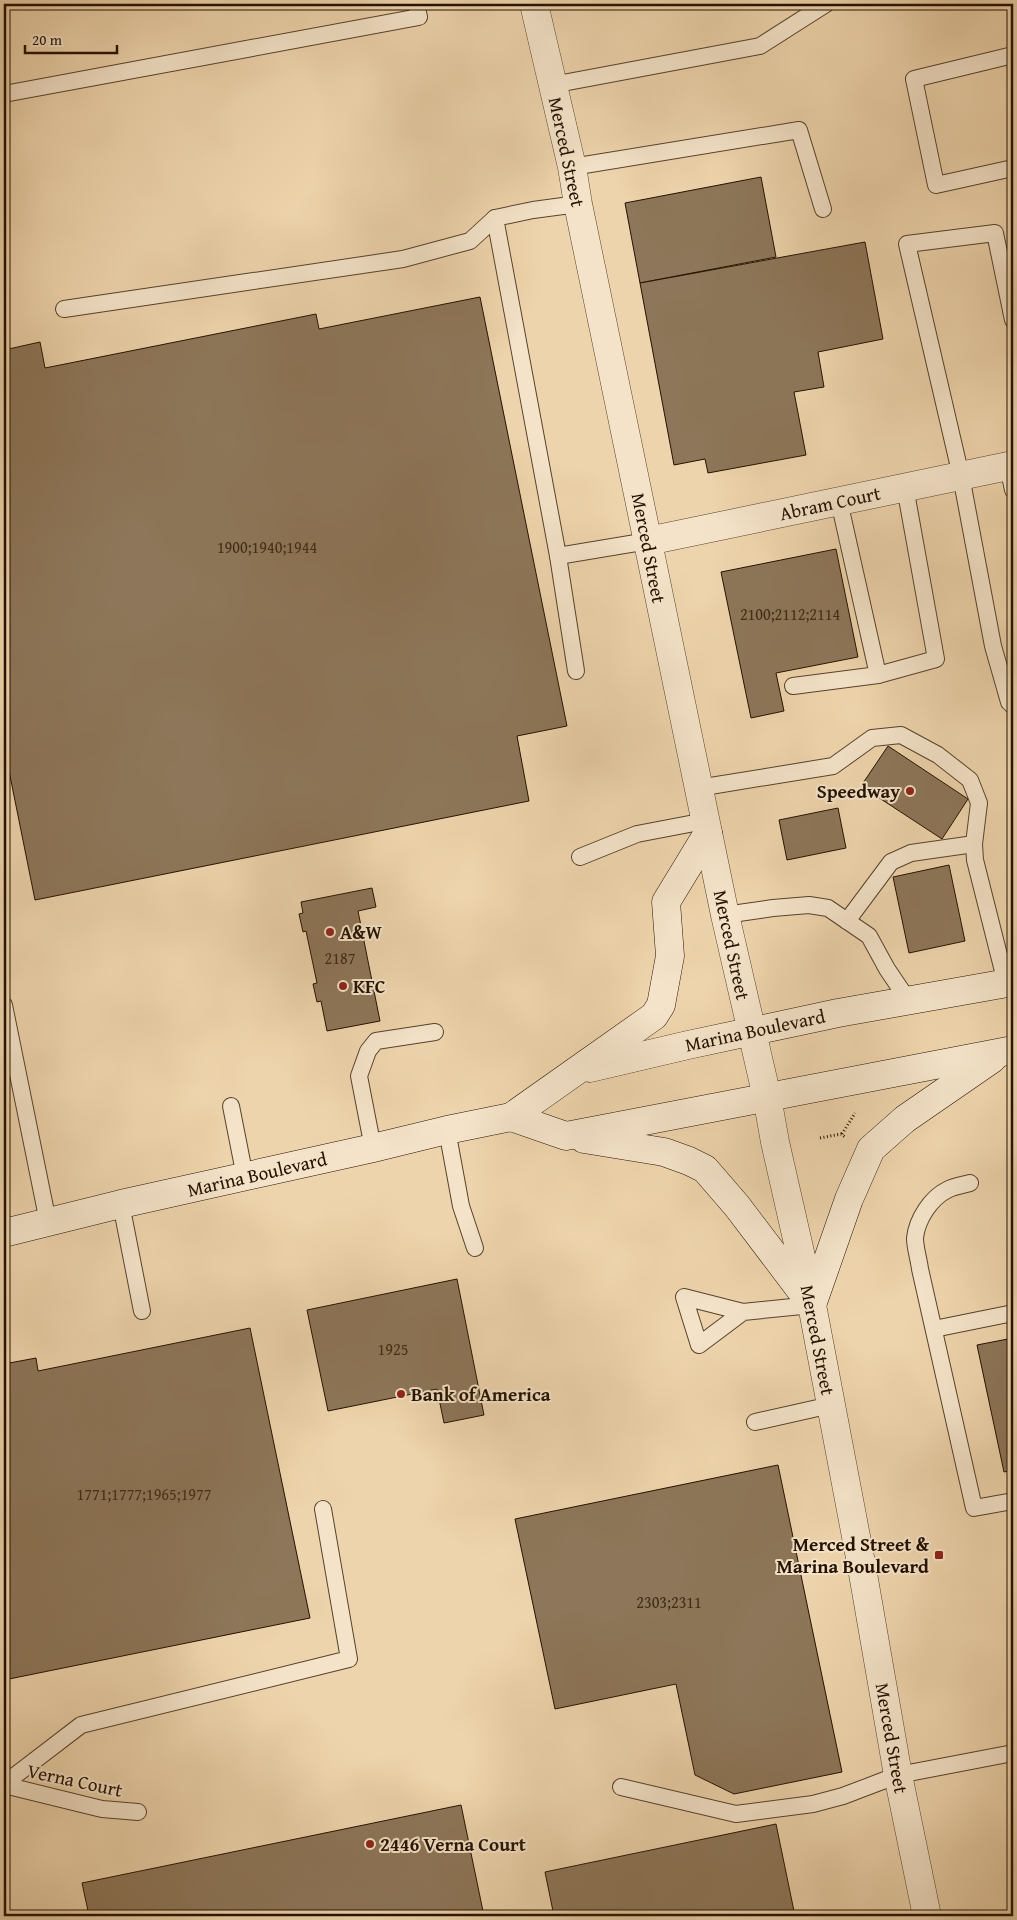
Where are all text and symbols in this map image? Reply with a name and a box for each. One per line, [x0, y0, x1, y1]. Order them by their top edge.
scale bar [25, 22, 118, 54]
text: 20 m [32, 29, 63, 50]
street label: Merced Street [542, 94, 592, 210]
street label: Abram Court [777, 479, 883, 527]
street label: Merced Street [625, 490, 673, 606]
house number: 1900;1940;1944 [217, 535, 317, 559]
house number: 2100;2112;2114 [740, 602, 840, 626]
place label: Speedway [817, 777, 900, 805]
marker: Speedway [904, 785, 916, 797]
street label: Merced Street [707, 887, 757, 1003]
place label: A&W [340, 918, 382, 946]
marker: A&W [324, 926, 336, 938]
house number: 2187 [325, 946, 356, 970]
place label: KFC [353, 972, 386, 1000]
marker: KFC [337, 980, 349, 992]
street label: Marina Boulevard [682, 1001, 828, 1058]
street label: Marina Boulevard [184, 1144, 330, 1204]
street label: Merced Street [794, 1282, 842, 1398]
house number: 1925 [378, 1337, 408, 1361]
place label: Bank of America [411, 1380, 551, 1408]
marker: Bank of America [395, 1388, 407, 1400]
house number: 1771;1777;1965;1977 [77, 1482, 212, 1506]
place label: Merced Street & Marina Boulevard [777, 1530, 930, 1580]
marker: Merced Street & Marina Boulevard [933, 1549, 945, 1561]
house number: 2303;2311 [636, 1590, 702, 1614]
street label: Merced Street [869, 1681, 916, 1796]
street label: Verna Court [25, 1756, 125, 1804]
place label: 2446 Verna Court [380, 1830, 527, 1858]
marker: 2446 Verna Court [364, 1838, 376, 1850]

